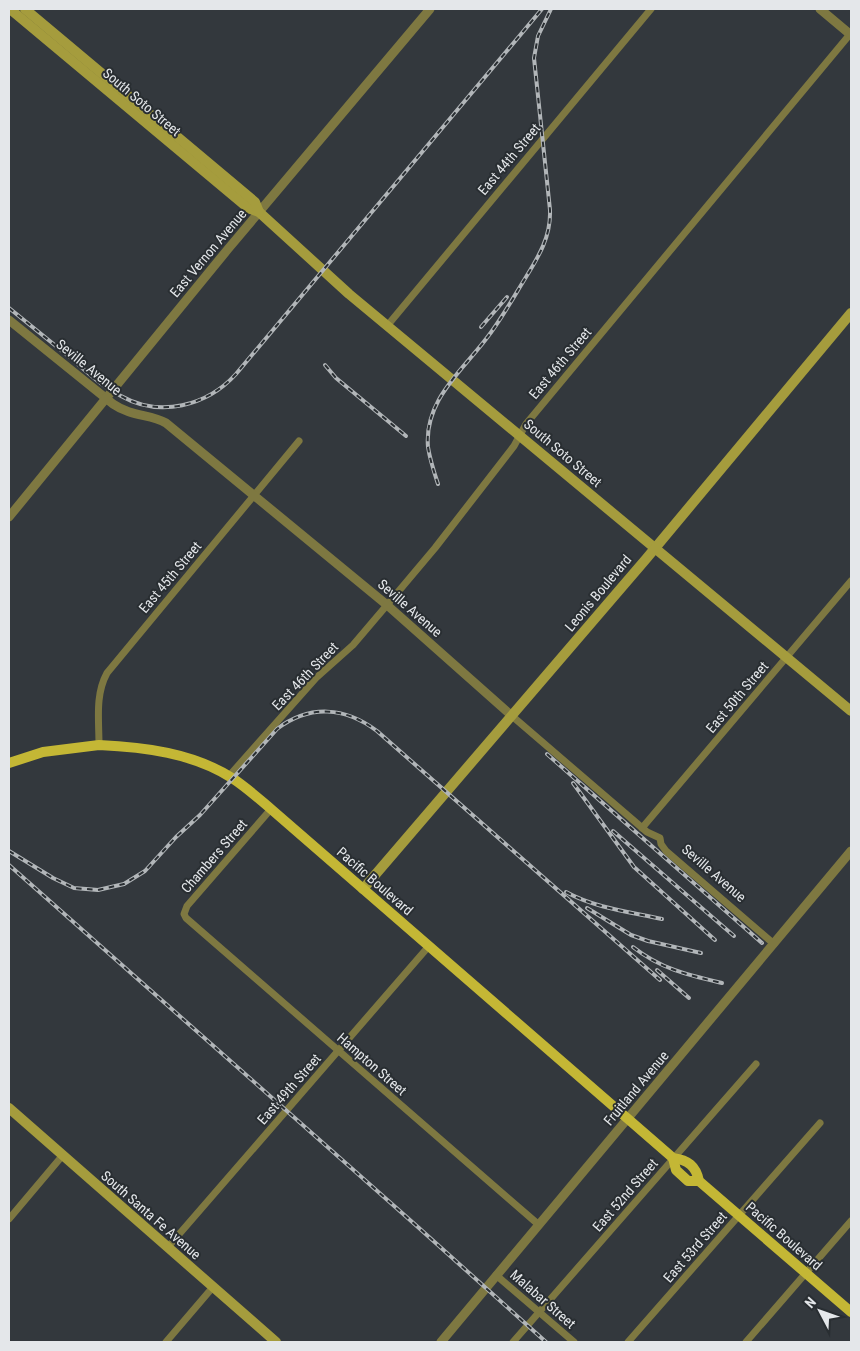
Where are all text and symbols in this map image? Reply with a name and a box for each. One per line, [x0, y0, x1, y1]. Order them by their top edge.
street label: South Soto Street [100, 65, 184, 139]
street label: East 44th Street [475, 120, 543, 198]
street label: East Vernon Avenue [167, 205, 250, 300]
street label: East 46th Street [526, 324, 594, 402]
street label: Seville Avenue [53, 336, 125, 398]
street label: South Soto Street [521, 416, 605, 490]
street label: East 45th Street [136, 538, 204, 616]
street label: Leonis Boulevard [561, 552, 635, 634]
street label: Seville Avenue [375, 576, 446, 640]
street label: East 46th Street [269, 639, 341, 713]
street label: East 50th Street [703, 658, 771, 736]
street label: Chambers Street [178, 816, 250, 896]
street label: Seville Avenue [679, 841, 750, 905]
street label: Pacific Boulevard [334, 844, 416, 918]
street label: Hampton Street [334, 1030, 410, 1098]
street label: Fruitland Avenue [600, 1047, 672, 1128]
street label: East 49th Street [254, 1050, 324, 1128]
street label: East 52nd Street [589, 1155, 661, 1235]
street label: South Santa Fe Avenue [98, 1167, 204, 1263]
street label: Pacific Boulevard [743, 1199, 825, 1273]
street label: East 53rd Street [660, 1208, 730, 1286]
street label: Malabar Street [507, 1266, 579, 1332]
north arrow [795, 1286, 845, 1336]
text: N [801, 1294, 819, 1311]

